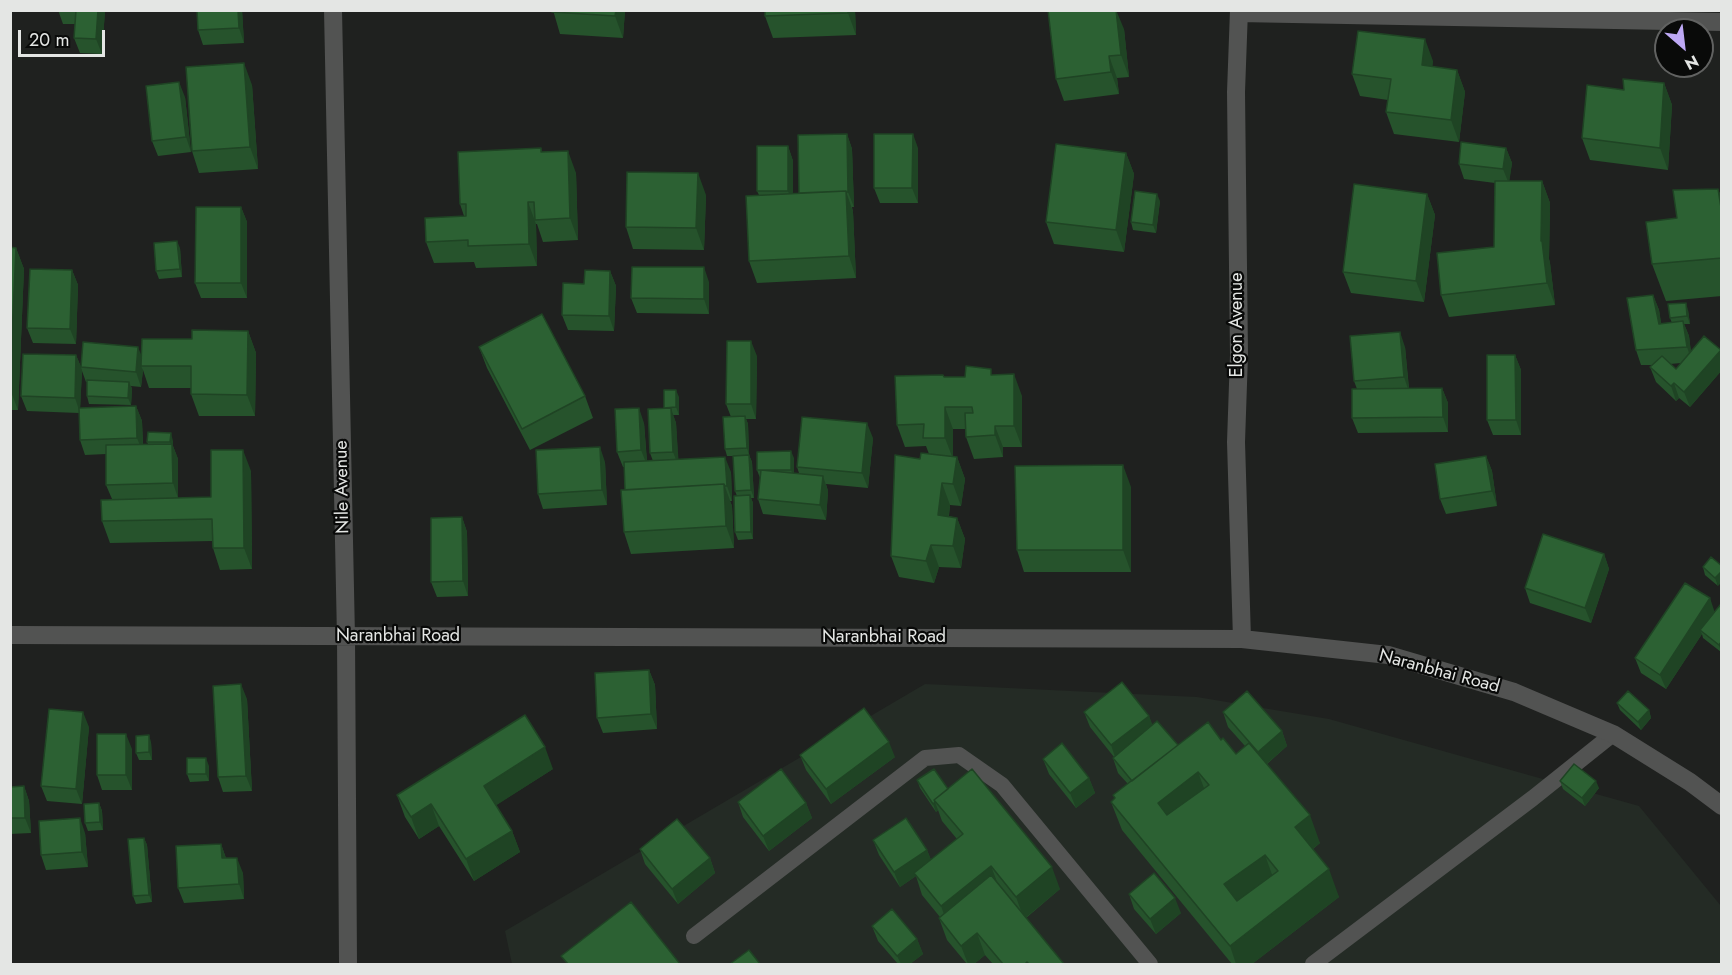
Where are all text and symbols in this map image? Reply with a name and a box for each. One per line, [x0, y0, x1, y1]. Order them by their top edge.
scale bar [21, 18, 108, 56]
north arrow [1654, 18, 1714, 78]
text: 20 m [29, 27, 69, 53]
text: N [1681, 49, 1703, 76]
street label: Elgon Avenue [1227, 272, 1249, 378]
street label: Nile Avenue [331, 440, 355, 534]
street label: Naranbhai Road [336, 626, 460, 648]
street label: Naranbhai Road [822, 627, 946, 649]
street label: Naranbhai Road [1376, 646, 1502, 698]

